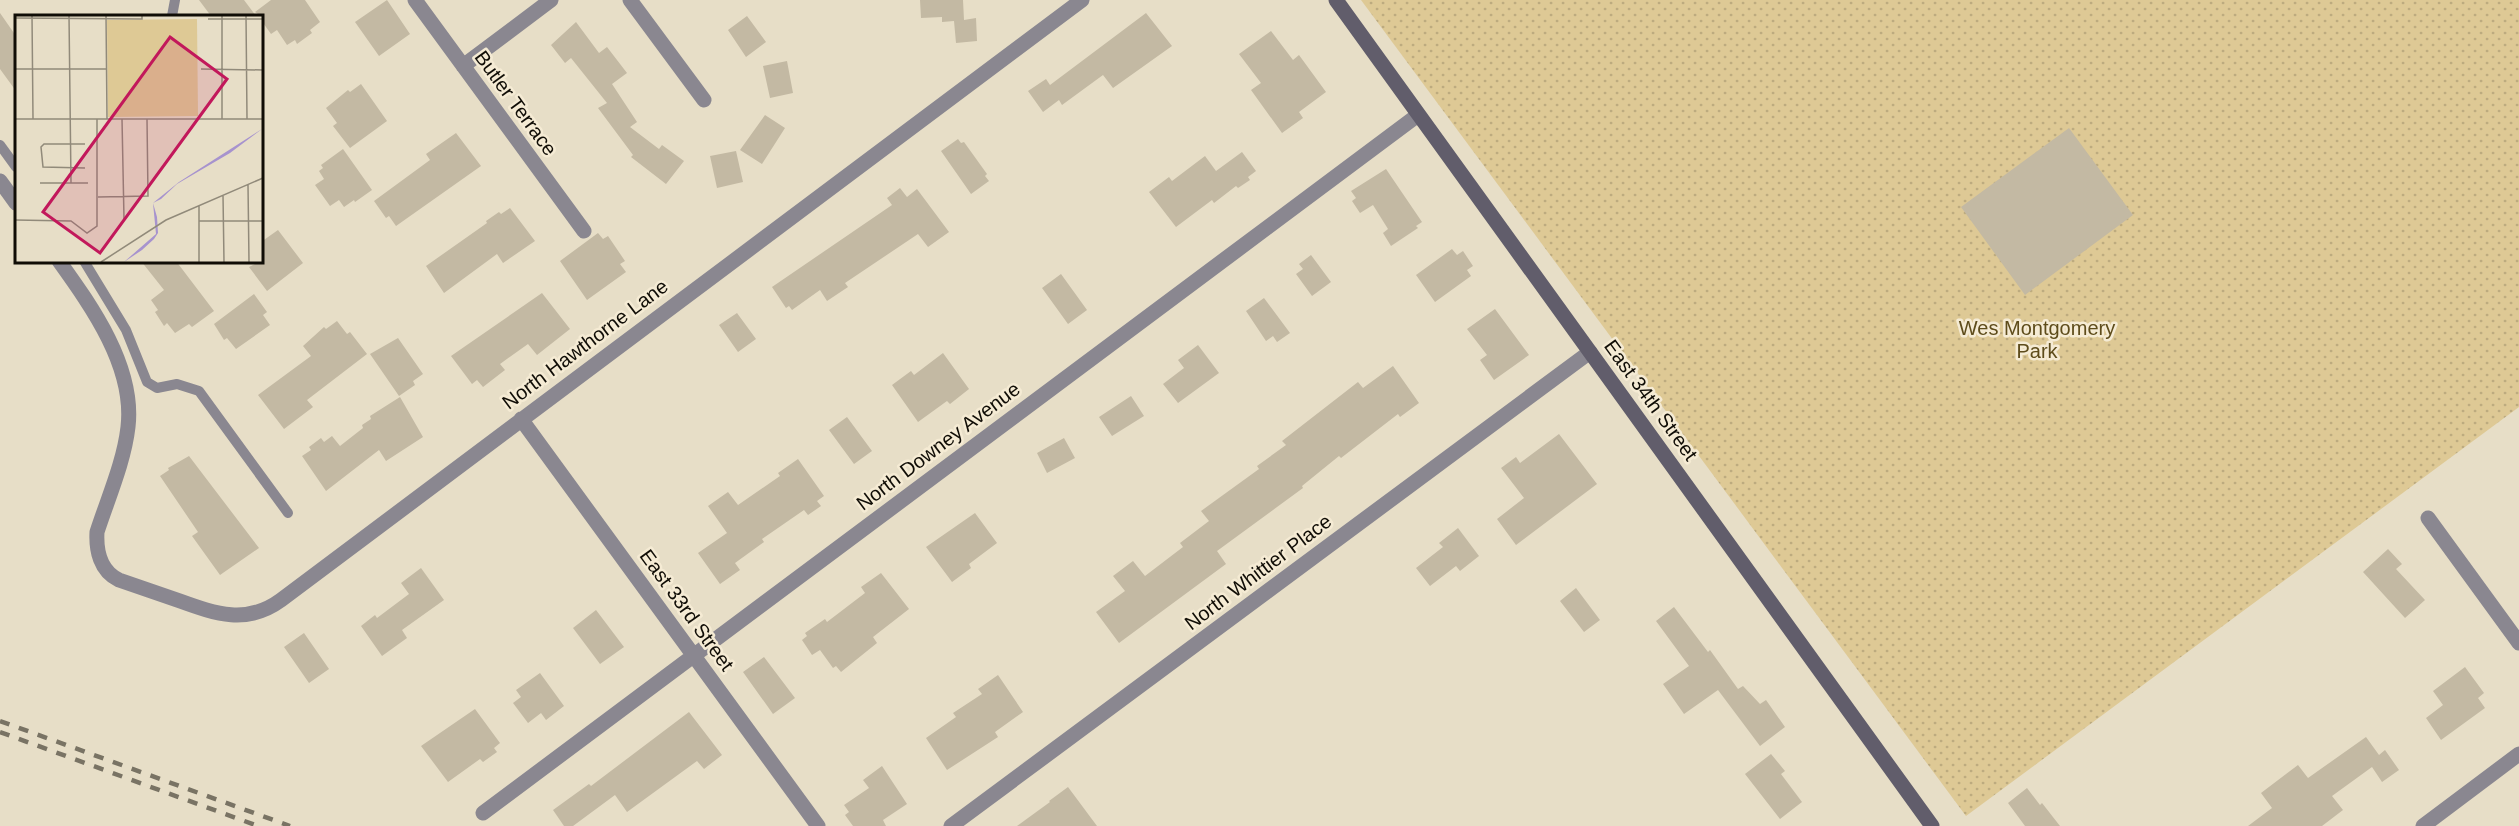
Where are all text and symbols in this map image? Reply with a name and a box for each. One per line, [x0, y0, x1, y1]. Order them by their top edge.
inset map [15, 15, 262, 262]
street label: Butler Terrace [471, 46, 561, 160]
street label: North Hawthorne Lane [498, 275, 672, 413]
park label: Wes Montgomery Park [1959, 317, 2115, 362]
street label: East 34th Street [1600, 336, 1702, 465]
street label: North Downey Avenue [852, 377, 1024, 515]
street label: North Whittier Place [1180, 510, 1336, 634]
street label: East 33rd Street [636, 545, 739, 675]

